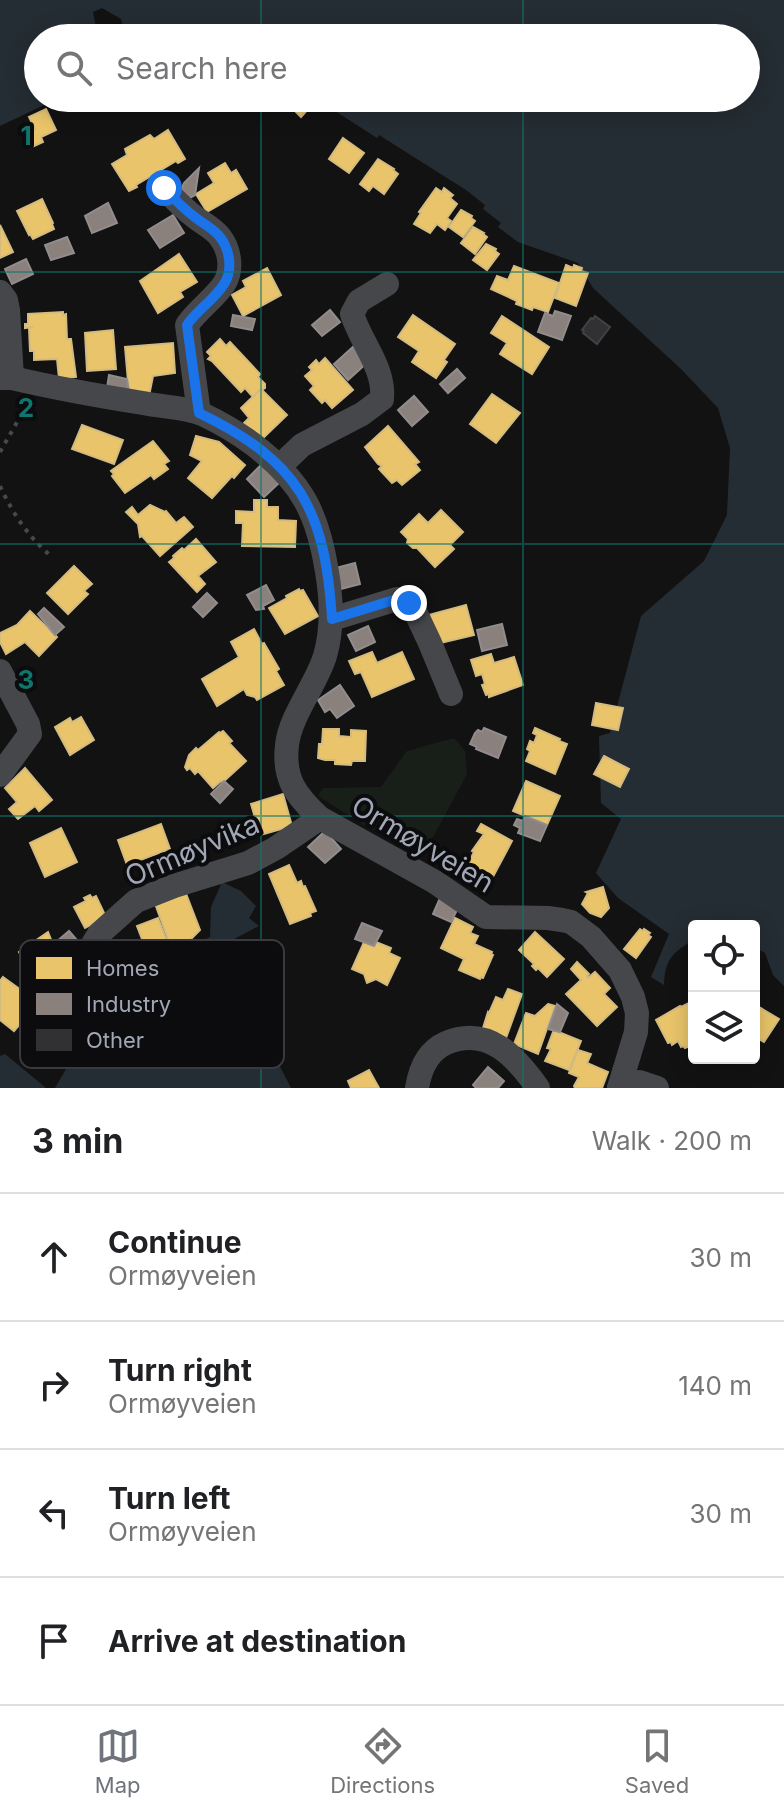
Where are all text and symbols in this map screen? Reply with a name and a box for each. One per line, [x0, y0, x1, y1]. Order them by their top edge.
search box [24, 24, 760, 112]
icon: search [52, 46, 96, 90]
text: Search here [116, 50, 288, 86]
text: 1 [20, 120, 32, 151]
route start [146, 170, 182, 206]
text: 2 [18, 392, 34, 423]
route end [391, 585, 427, 621]
text: 3 [18, 664, 34, 695]
street label: Ormøyveien [346, 788, 500, 900]
street label: Ormøyvika [120, 807, 264, 893]
map controls [688, 920, 760, 1064]
button: locate [688, 920, 760, 992]
legend [20, 940, 284, 1068]
text: Homes [86, 955, 159, 981]
text: Industry [86, 991, 171, 1017]
button: layers [688, 992, 760, 1064]
text: Other [86, 1027, 144, 1053]
text: 3 min [32, 1120, 123, 1161]
text: Walk · 200 m [592, 1125, 752, 1156]
text: Continue [108, 1224, 242, 1260]
icon: ahead [32, 1235, 76, 1279]
text: 30 m [689, 1242, 752, 1273]
text: Ormøyveien [108, 1260, 257, 1291]
text: Turn right [108, 1352, 252, 1388]
icon: right [32, 1363, 76, 1407]
text: 140 m [678, 1370, 752, 1401]
text: Ormøyveien [108, 1388, 257, 1419]
text: Turn left [108, 1480, 230, 1516]
icon: left [32, 1491, 76, 1535]
text: 30 m [689, 1498, 752, 1529]
text: Ormøyveien [108, 1516, 257, 1547]
icon: arrive [32, 1619, 76, 1663]
text: Arrive at destination [108, 1623, 406, 1659]
tab: Map [95, 1724, 141, 1798]
tab: Directions [330, 1724, 435, 1798]
tab: Saved [625, 1724, 689, 1798]

